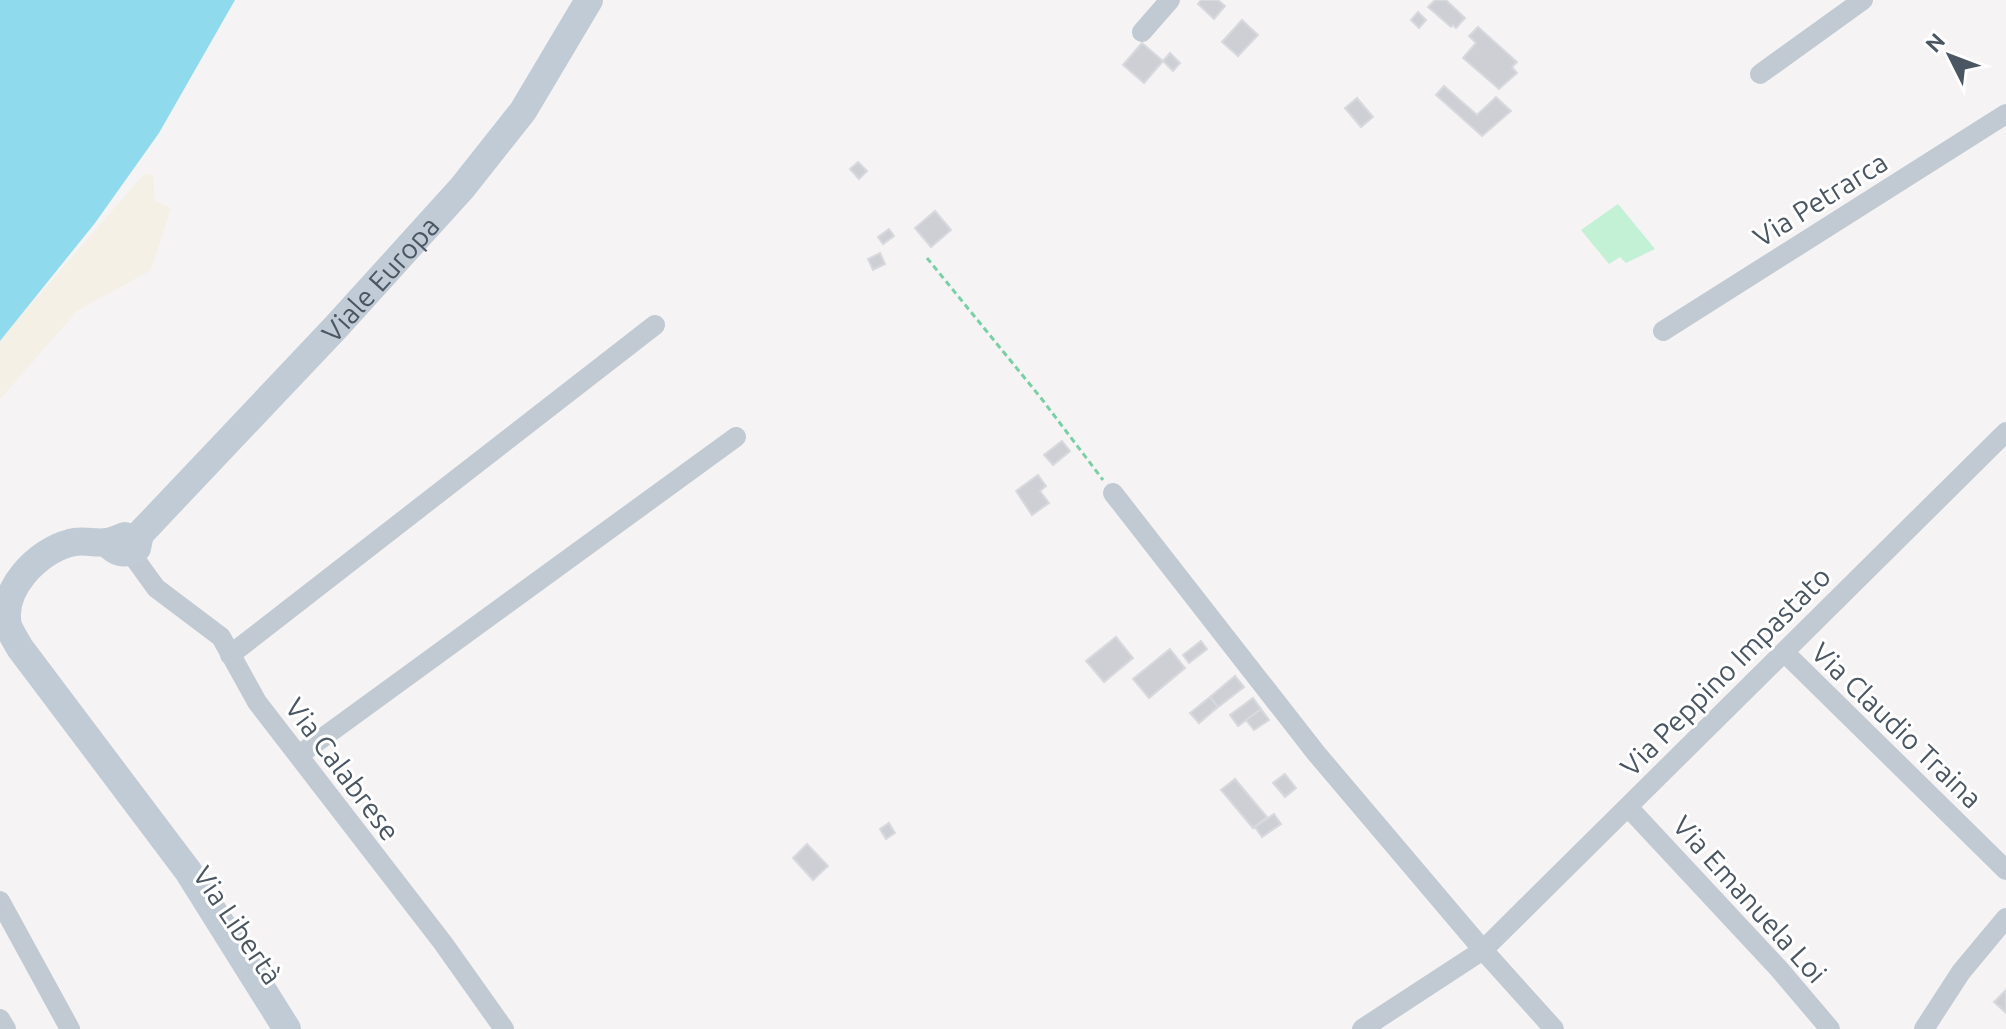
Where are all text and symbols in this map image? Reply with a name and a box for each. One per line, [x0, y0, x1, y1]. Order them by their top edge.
north arrow [1910, 16, 1990, 96]
text: N [1920, 28, 1950, 57]
street label: Via Petrarca [1747, 146, 1893, 252]
street label: Viale Europa [315, 210, 444, 348]
street label: Via Peppino Impastato [1614, 560, 1836, 782]
street label: Via Claudio Traina [1806, 636, 1988, 814]
street label: Via Calabrese [280, 692, 406, 846]
street label: Via Emanuela Loi [1667, 809, 1833, 989]
street label: Via Libertà [187, 860, 289, 990]

